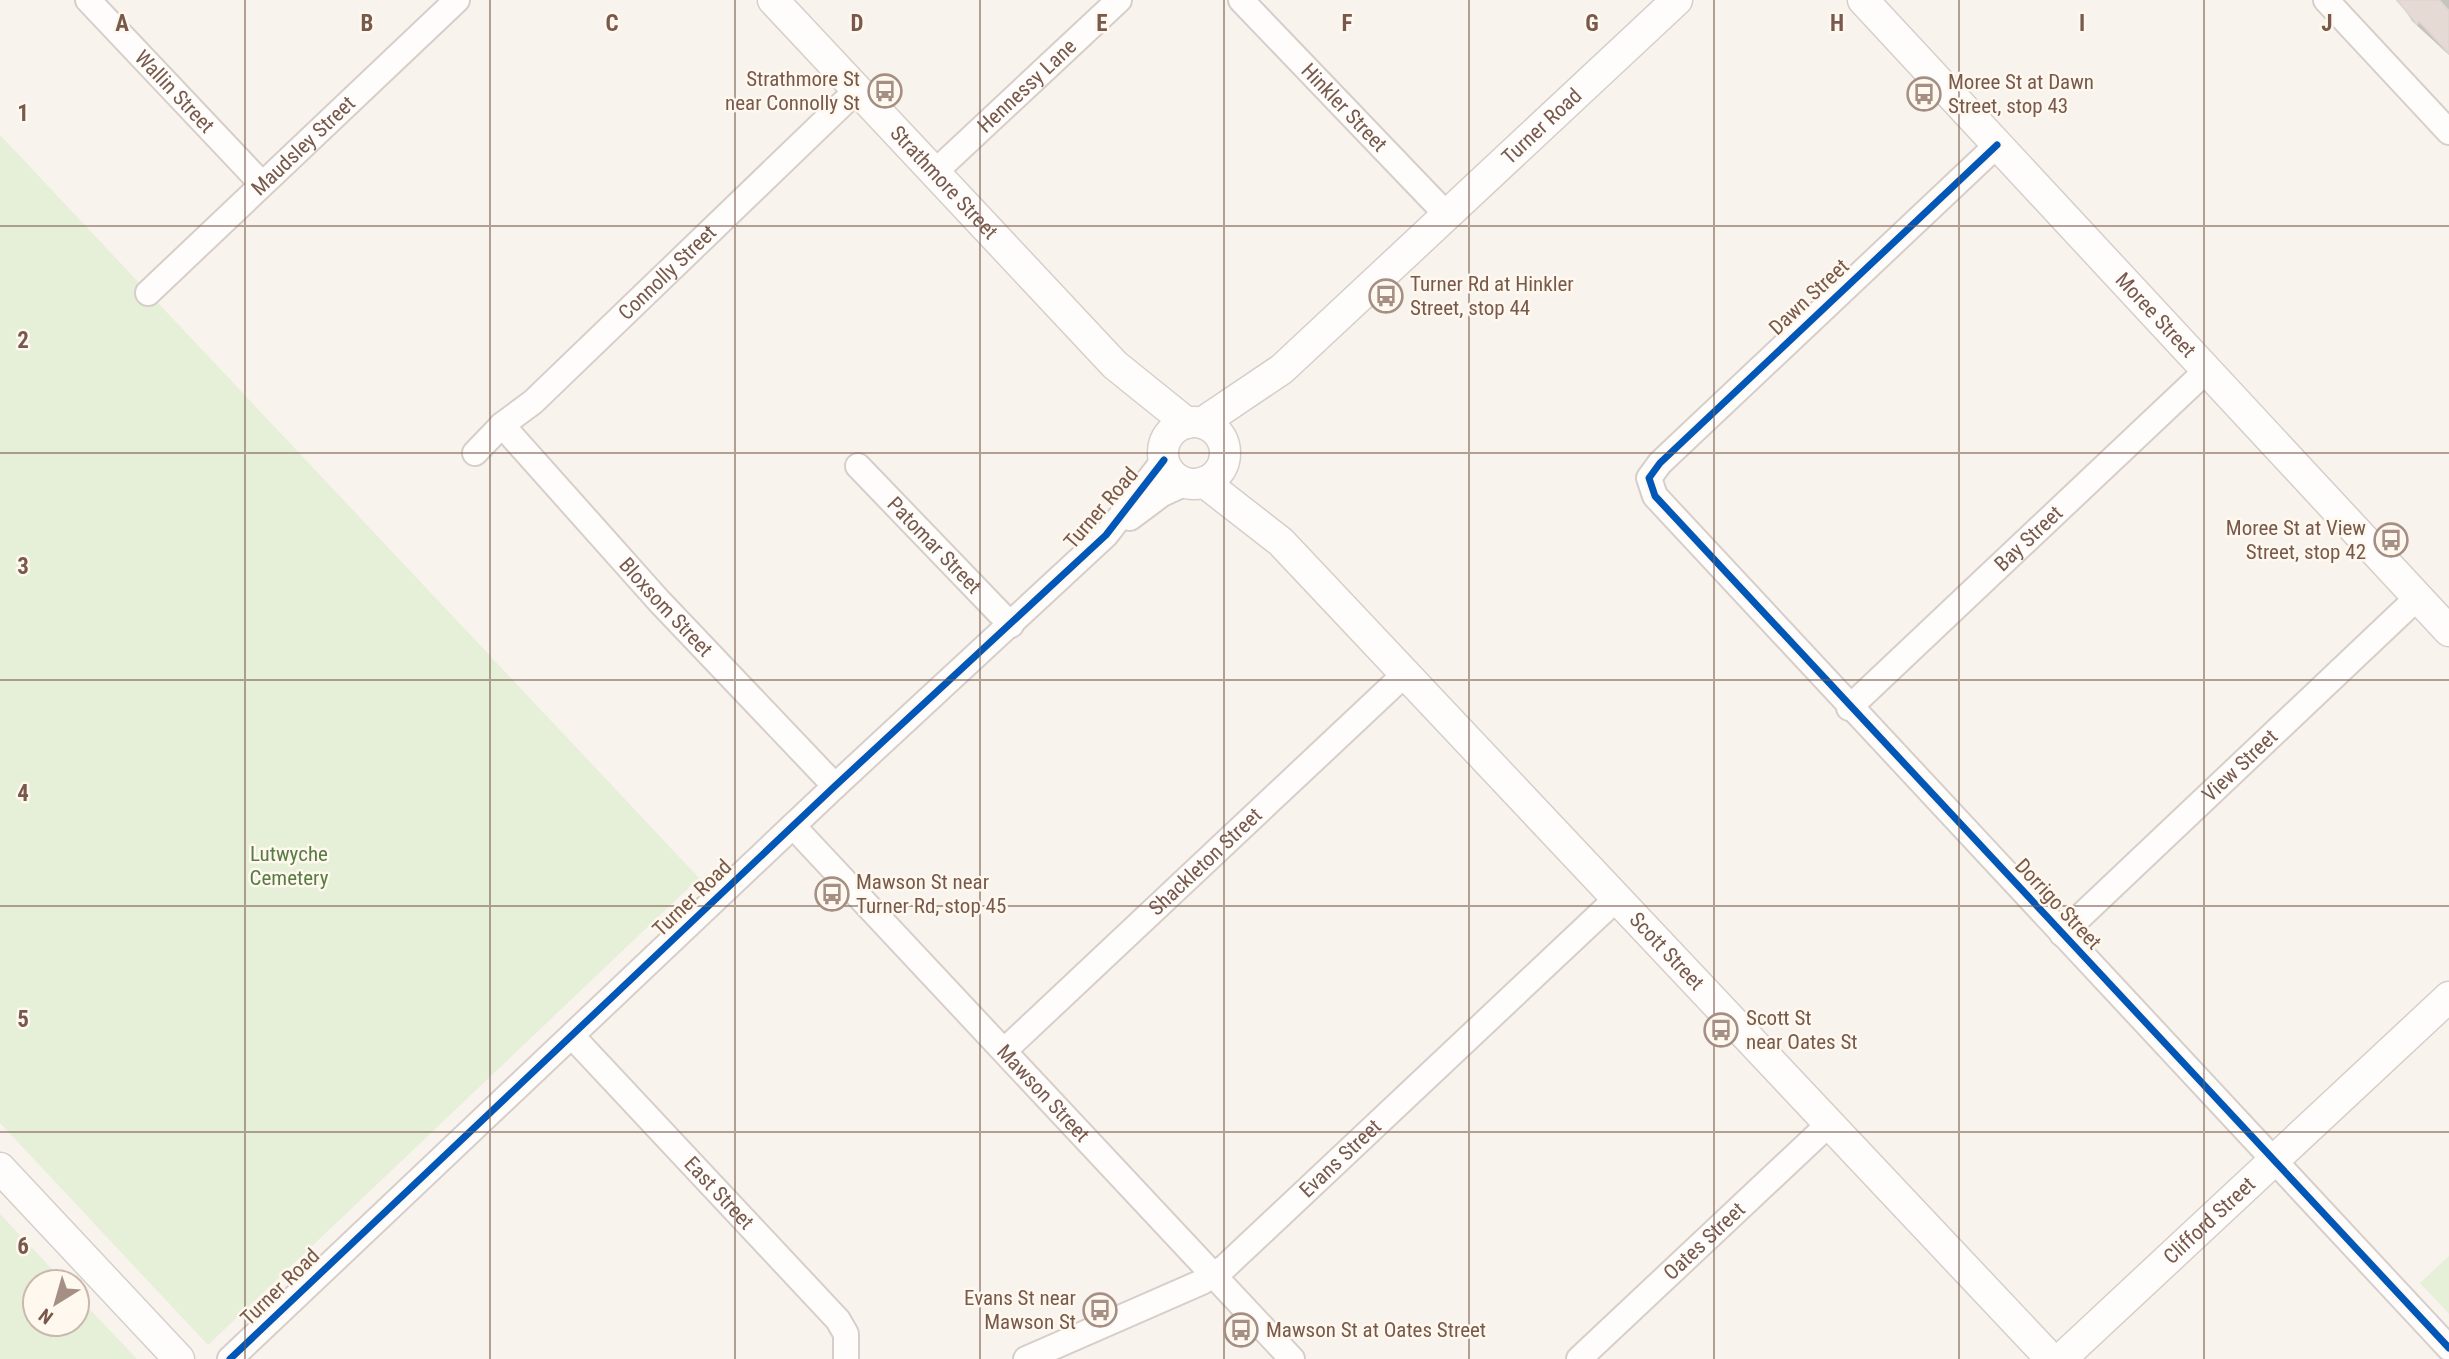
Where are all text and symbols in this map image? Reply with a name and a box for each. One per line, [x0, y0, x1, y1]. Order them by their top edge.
text: A [115, 10, 129, 37]
text: B [361, 10, 373, 37]
text: C [605, 10, 619, 37]
text: D [851, 10, 864, 37]
text: E [1096, 10, 1108, 37]
text: F [1342, 10, 1353, 37]
text: G [1585, 10, 1599, 37]
text: H [1830, 10, 1844, 37]
text: I [2079, 10, 2085, 37]
text: J [2321, 10, 2333, 37]
street label: Hennessy Lane [973, 34, 1081, 138]
street label: Wallin Street [130, 45, 219, 138]
street label: Hinkler Street [1296, 59, 1392, 157]
place label: Strathmore St near Connolly St [725, 67, 860, 115]
place label: Moree St at Dawn Street, stop 43 [1948, 70, 2094, 118]
bus stop icon: Strathmore St near Connolly St [866, 72, 904, 110]
bus stop icon: Moree St at Dawn Street, stop 43 [1905, 75, 1943, 113]
street label: Turner Road [1497, 83, 1586, 169]
street label: Maudsley Street [247, 91, 360, 200]
text: 1 [17, 100, 29, 127]
street label: Strathmore Street [885, 121, 1003, 244]
street label: Connolly Street [614, 220, 721, 325]
street label: Dawn Street [1764, 254, 1854, 340]
street label: Moree Street [2111, 268, 2201, 362]
place label: Turner Rd at Hinkler Street, stop 44 [1410, 272, 1574, 320]
bus stop icon: Turner Rd at Hinkler Street, stop 44 [1367, 277, 1405, 315]
text: 2 [17, 327, 29, 354]
street label: Turner Road [1059, 462, 1143, 554]
street label: Patomar Street [882, 492, 986, 598]
street label: Bay Street [1990, 501, 2067, 576]
place label: Moree St at View Street, stop 42 [2226, 516, 2366, 564]
bus stop icon: Moree St at View Street, stop 42 [2372, 521, 2410, 559]
text: 3 [17, 553, 29, 580]
street label: Bloxsom Street [614, 553, 717, 661]
street label: View Street [2197, 724, 2282, 807]
text: 4 [17, 780, 29, 807]
street label: Shackleton Street [1144, 803, 1267, 920]
park label: Lutwyche Cemetery [250, 842, 329, 890]
street label: Dorrigo Street [2010, 854, 2106, 954]
street label: Turner Road [648, 855, 736, 941]
place label: Mawson St near Turner Rd, stop 45 [856, 870, 1006, 918]
bus stop icon: Mawson St near Turner Rd, stop 45 [813, 875, 851, 913]
street label: Scott Street [1625, 908, 1709, 995]
text: 5 [17, 1006, 29, 1033]
place label: Scott St near Oates St [1746, 1006, 1858, 1054]
bus stop icon: Scott St near Oates St [1702, 1011, 1740, 1049]
street label: Mawson Street [992, 1040, 1094, 1147]
street label: Evans Street [1295, 1114, 1386, 1202]
street label: East Street [679, 1152, 759, 1234]
street label: Clifford Street [2159, 1172, 2260, 1269]
street label: Oates Street [1659, 1197, 1750, 1285]
text: 6 [17, 1233, 29, 1260]
street label: Turner Road [236, 1244, 324, 1330]
north arrow [21, 1268, 91, 1338]
place label: Evans St near Mawson St [964, 1286, 1076, 1334]
bus stop icon: Evans St near Mawson St [1081, 1291, 1119, 1329]
text: N [35, 1303, 58, 1329]
bus stop icon: Mawson St at Oates Street [1222, 1311, 1260, 1349]
place label: Mawson St at Oates Street [1266, 1318, 1486, 1342]

